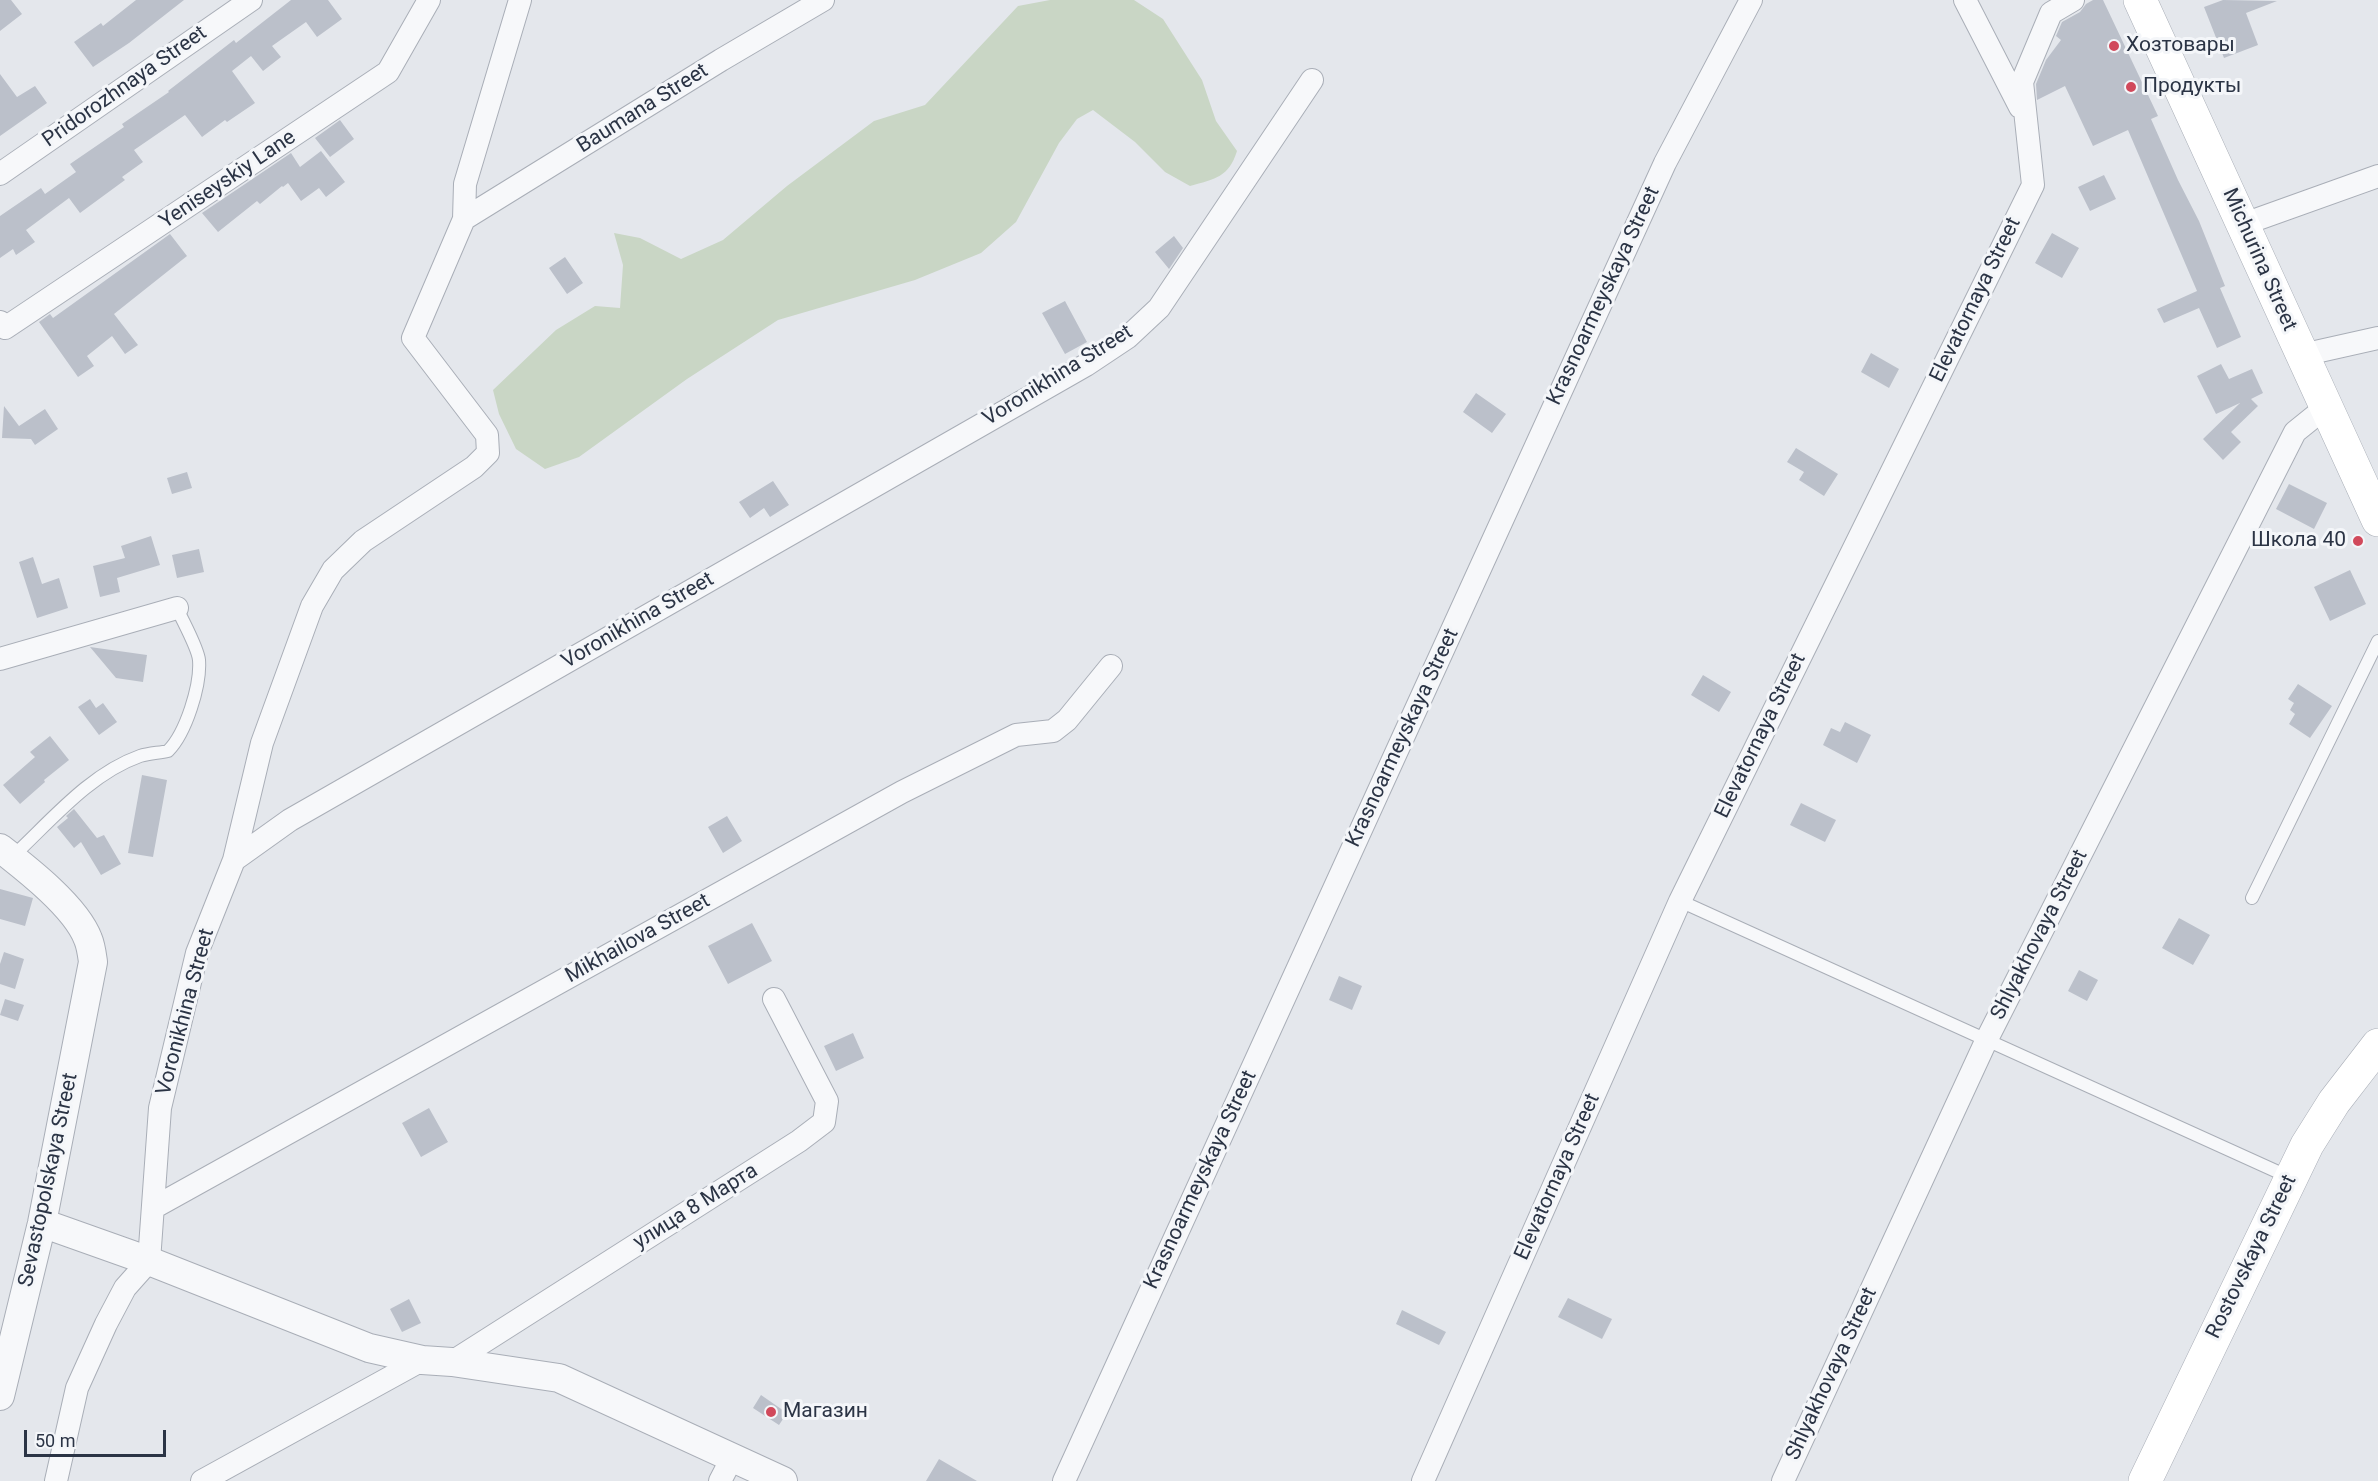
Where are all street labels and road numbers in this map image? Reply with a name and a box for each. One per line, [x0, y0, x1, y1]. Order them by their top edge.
street label: Pridorozhnaya Street [38, 21, 212, 153]
street label: Baumana Street [573, 59, 713, 159]
street label: Yeniseyskiy Lane [155, 125, 301, 235]
street label: Krasnoarmeyskaya Street [1542, 183, 1666, 409]
street label: Michurina Street [2216, 185, 2302, 335]
street label: Elevatornaya Street [1925, 214, 2027, 386]
street label: Voronikhina Street [979, 320, 1137, 432]
street label: Voronikhina Street [557, 567, 719, 675]
street label: Krasnoarmeyskaya Street [1341, 625, 1465, 851]
street label: Elevatornaya Street [1710, 650, 1812, 822]
street label: Shlyakhovaya Street [1986, 846, 2094, 1024]
street label: Mikhailova Street [561, 889, 715, 989]
street label: Voronikhina Street [152, 926, 220, 1098]
street label: Krasnoarmeyskaya Street [1139, 1067, 1263, 1293]
street label: Sevastopolskaya Street [14, 1071, 84, 1289]
street label: Elevatornaya Street [1510, 1090, 1606, 1264]
street label: улица 8 Марта [629, 1159, 763, 1255]
street label: Rostovskaya Street [2201, 1171, 2303, 1343]
street label: Shlyakhovaya Street [1781, 1284, 1883, 1464]

